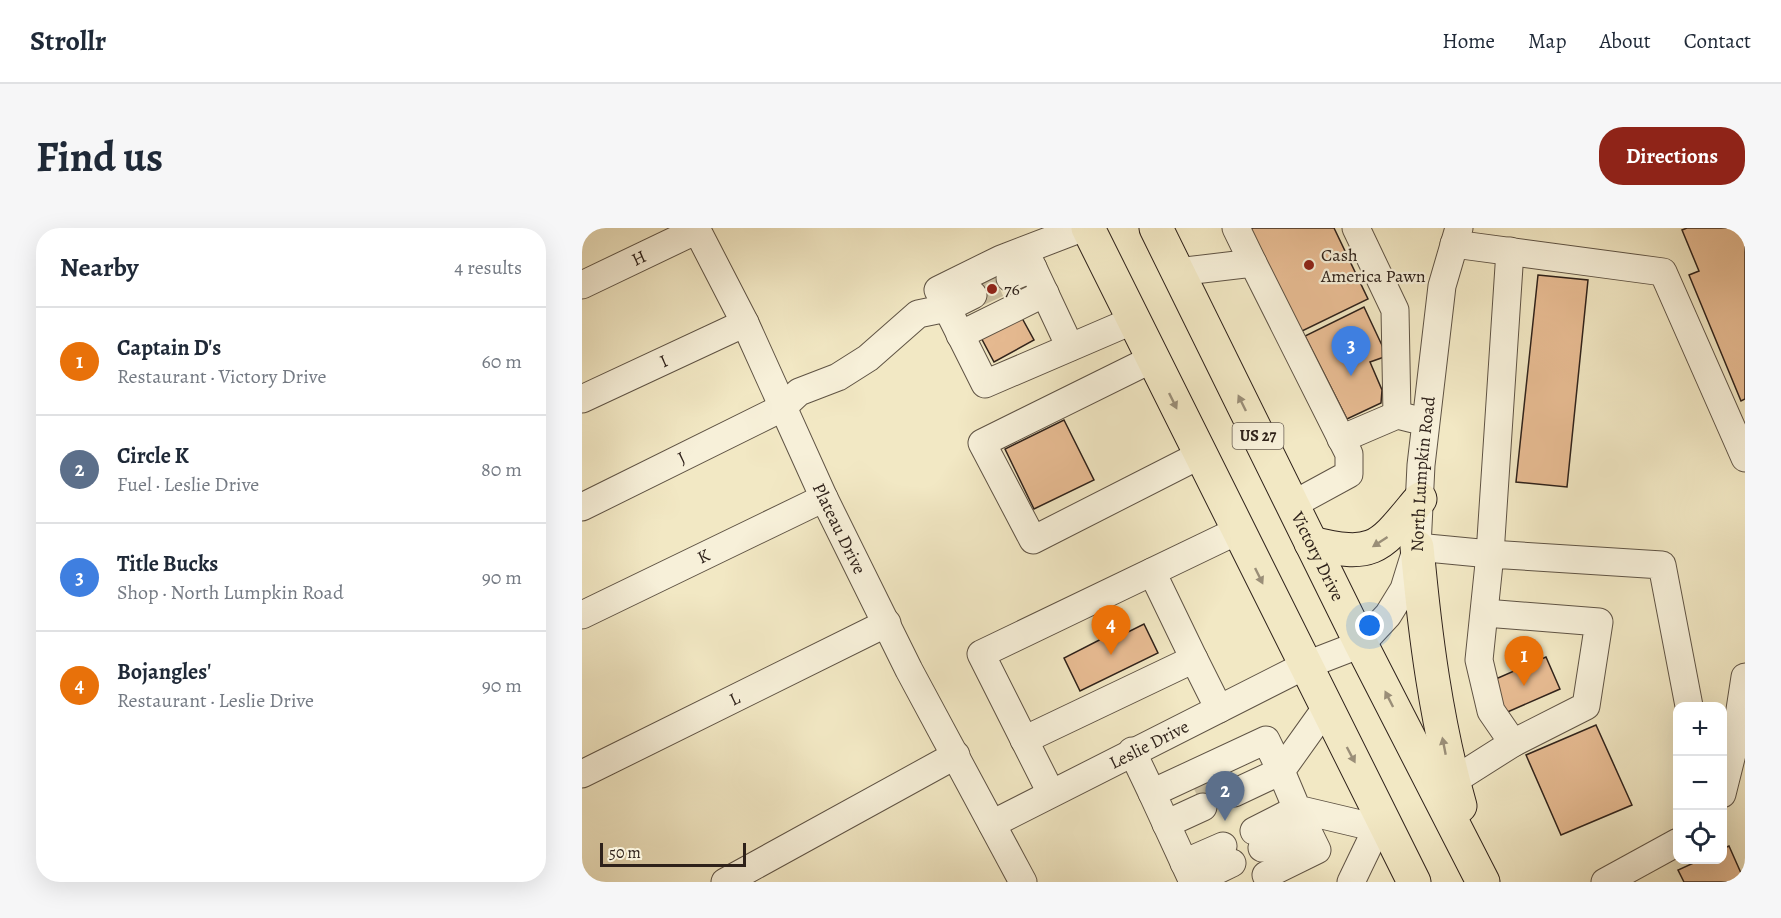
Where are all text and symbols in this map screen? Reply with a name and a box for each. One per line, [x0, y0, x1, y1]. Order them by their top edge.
text: Strollr [30, 22, 106, 60]
text: Home [1442, 27, 1495, 55]
text: Map [1528, 27, 1566, 55]
text: About [1599, 27, 1651, 55]
text: Contact [1684, 27, 1751, 55]
button: Directions [1599, 127, 1745, 185]
text: Find us [36, 128, 163, 185]
place label: Cash America Pawn [1320, 243, 1426, 288]
street label: H [628, 244, 650, 272]
text: Nearby [60, 250, 139, 285]
text: 4 results [454, 254, 522, 281]
marker: Cash America Pawn [1302, 258, 1316, 272]
place label: 76 [1004, 277, 1020, 301]
marker: 76 [985, 282, 999, 296]
pin: 3 [1332, 326, 1370, 376]
text: Captain D's [117, 333, 221, 363]
text: 1 [76, 348, 83, 375]
text: 60 m [482, 348, 522, 375]
street label: I [656, 349, 672, 373]
text: Restaurant · Victory Drive [117, 363, 326, 390]
one-way arrow [1168, 392, 1178, 410]
one-way arrow [1237, 395, 1247, 412]
street label: North Lumpkin Road [1405, 395, 1441, 553]
road number: US 27 [1232, 423, 1284, 449]
text: Circle K [117, 441, 189, 471]
street label: J [674, 446, 689, 470]
text: 2 [75, 456, 84, 483]
text: 80 m [481, 456, 522, 483]
text: Fuel · Leslie Drive [117, 471, 259, 498]
street label: Plateau Drive [807, 479, 872, 578]
street label: Victory Drive [1285, 507, 1350, 605]
one-way arrow [1372, 536, 1388, 547]
street label: K [693, 543, 714, 570]
text: Title Bucks [117, 549, 218, 579]
text: 3 [75, 564, 84, 591]
text: 90 m [482, 564, 522, 591]
one-way arrow [1255, 567, 1264, 584]
text: Shop · North Lumpkin Road [117, 579, 344, 606]
pin: 4 [1092, 606, 1130, 655]
your location [1355, 611, 1384, 640]
pin: 1 [1504, 636, 1544, 686]
text: Bojangles' [117, 657, 211, 687]
text: 4 [75, 672, 84, 699]
text: 90 m [482, 672, 522, 699]
street label: L [725, 685, 745, 711]
text: Restaurant · Leslie Drive [117, 687, 314, 714]
one-way arrow [1384, 691, 1394, 708]
map controls [1673, 702, 1727, 864]
button: + [1673, 702, 1727, 756]
street label: Leslie Drive [1105, 714, 1193, 775]
one-way arrow [1439, 736, 1448, 755]
one-way arrow [1345, 746, 1355, 764]
button: − [1673, 756, 1727, 810]
pin: 2 [1206, 772, 1244, 821]
button: locate [1673, 810, 1727, 864]
scale bar [600, 840, 746, 868]
text: 50 m [609, 842, 641, 864]

